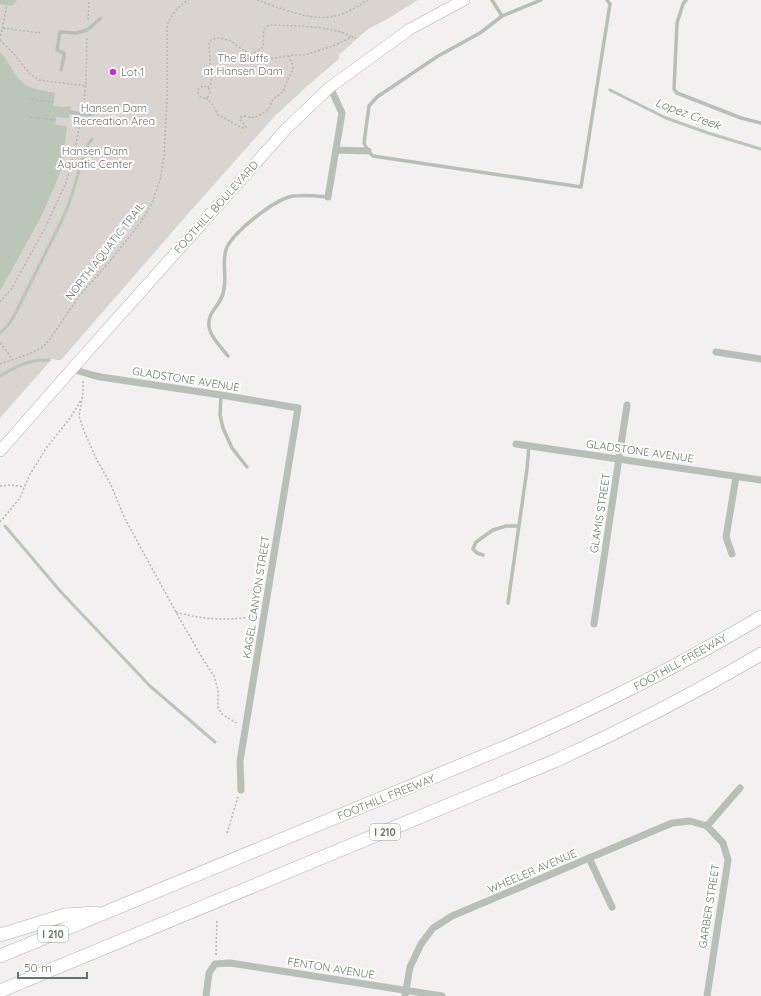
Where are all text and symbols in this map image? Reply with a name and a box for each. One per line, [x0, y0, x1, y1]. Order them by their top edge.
park label: The Bluffs at Hansen Dam [203, 51, 283, 78]
place label: Lot 1 [121, 65, 144, 79]
marker: Lot 1 [108, 67, 118, 77]
water label: Lopez Creek [653, 94, 724, 133]
park label: Hansen Dam Recreation Area [73, 101, 155, 128]
park label: Hansen Dam Aquatic Center [57, 144, 133, 171]
street label: FOOTHILL BOULEVARD [171, 158, 261, 256]
street label: NORTH AQUATIC TRAIL [62, 199, 148, 303]
street label: GLADSTONE AVENUE [131, 364, 241, 394]
street label: GLADSTONE AVENUE [585, 437, 695, 465]
street label: GLAMIS STREET [587, 472, 613, 554]
street label: KAGEL CANYON STREET [239, 534, 273, 659]
street label: FOOTHILL FREEWAY [631, 631, 729, 693]
street label: FOOTHILL FREEWAY [335, 771, 437, 823]
road number: I 210 [370, 824, 400, 840]
street label: WHEELER AVENUE [485, 846, 579, 896]
street label: GARBER STREET [695, 862, 723, 949]
road number: I 210 [38, 926, 68, 942]
scale bar [18, 954, 87, 980]
street label: FENTON AVENUE [286, 954, 376, 982]
text: 50 m [24, 960, 52, 975]

